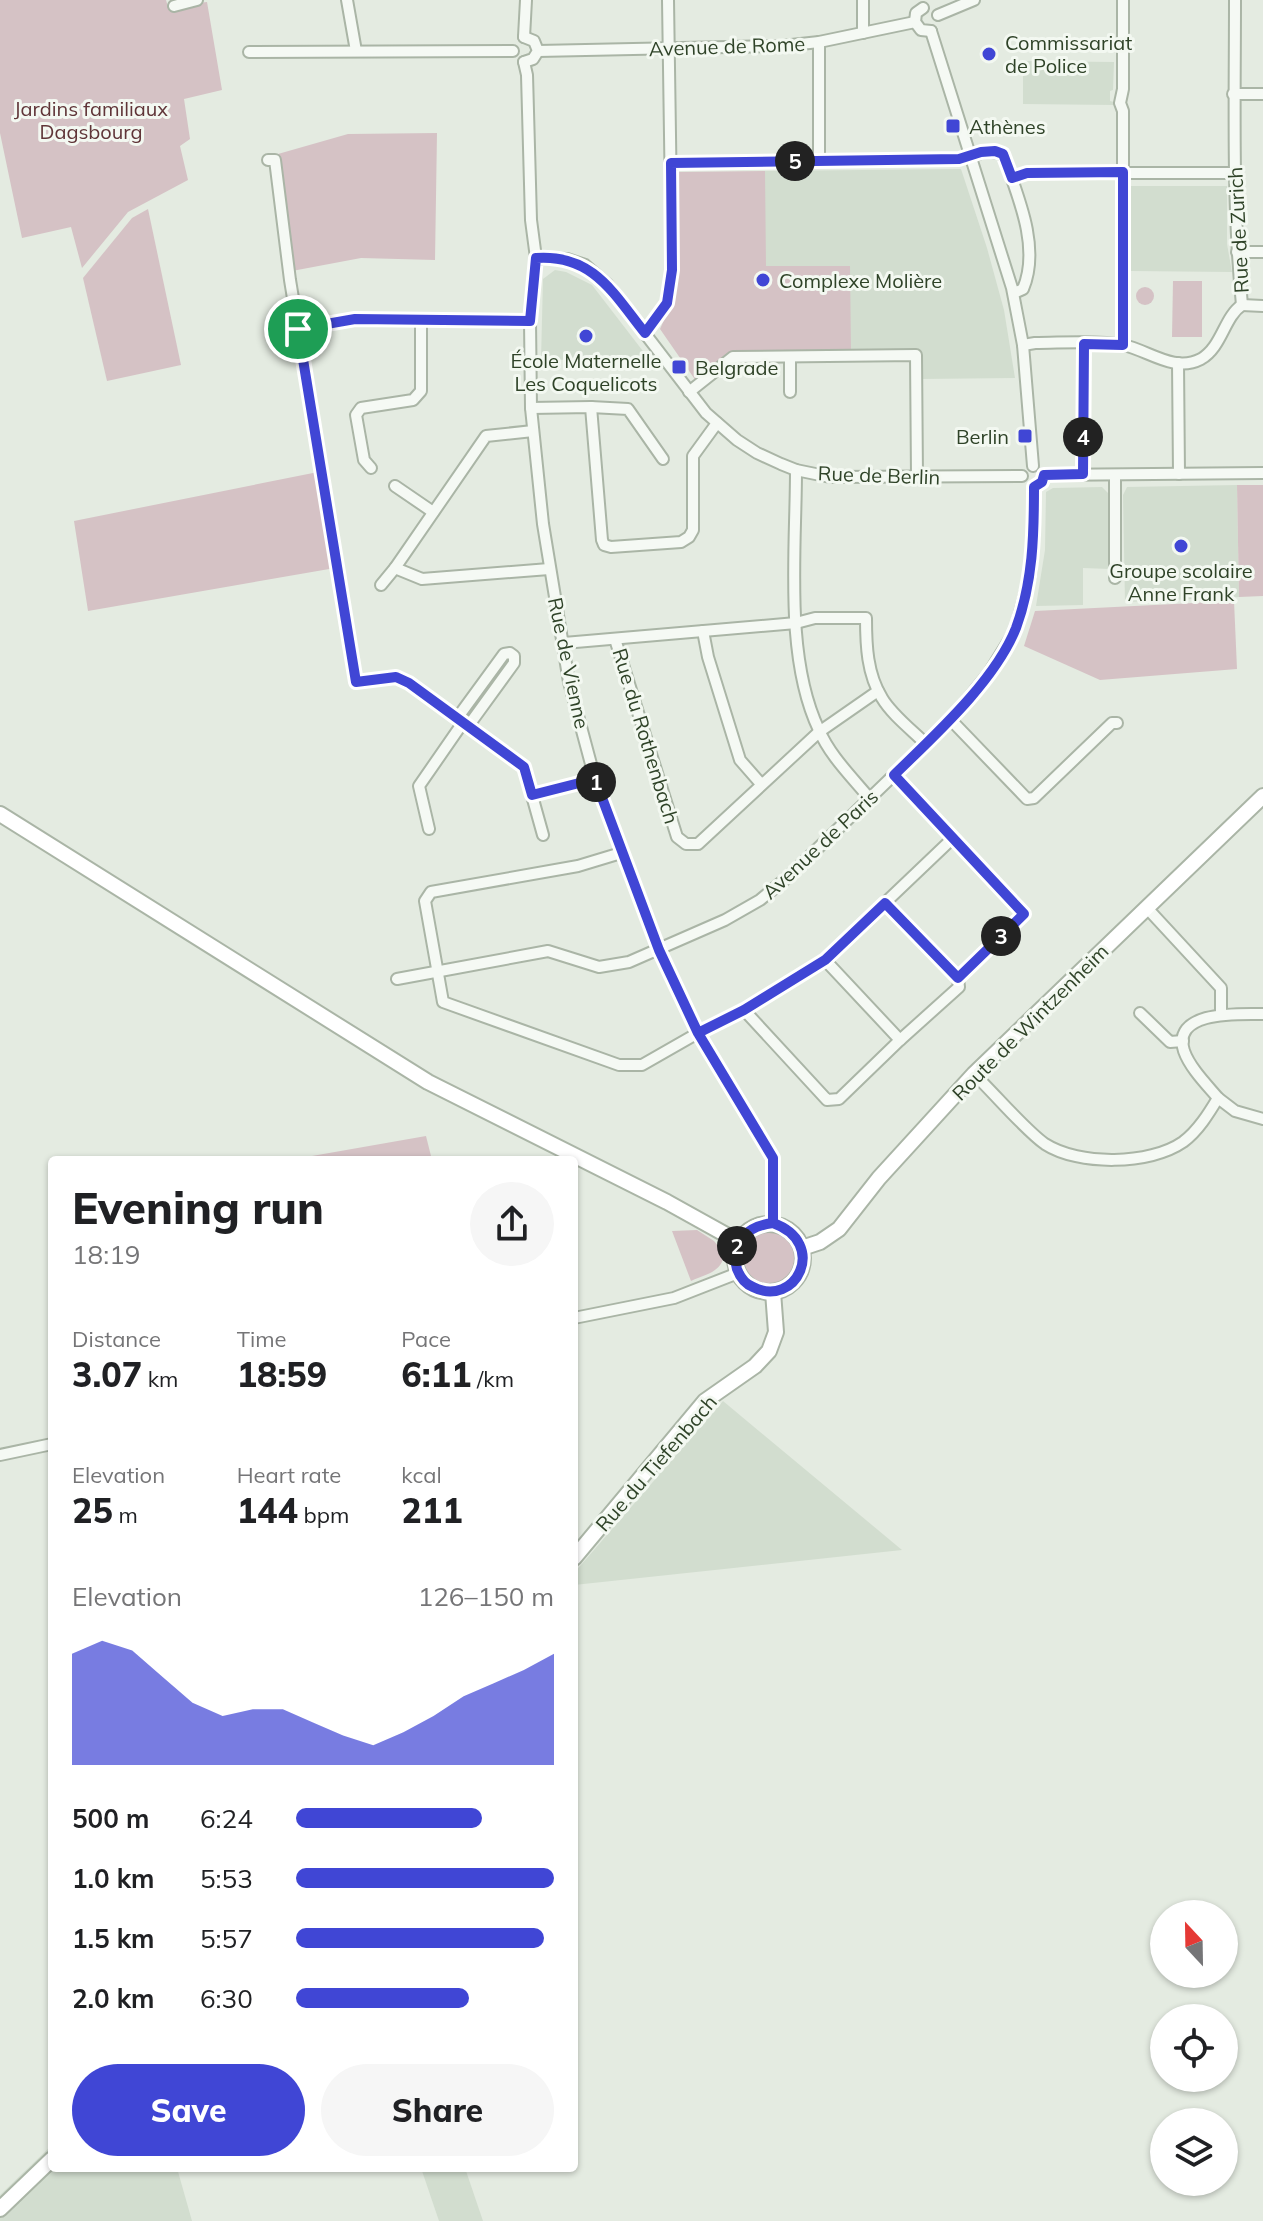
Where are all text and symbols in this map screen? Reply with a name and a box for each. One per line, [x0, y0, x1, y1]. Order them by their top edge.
place label: Commissariat de Police [1005, 30, 1132, 78]
street label: Avenue de Rome [648, 31, 806, 61]
marker: Commissariat de Police [980, 45, 998, 63]
park label: Jardins familiaux Dagsbourg [14, 96, 168, 144]
place label: Athènes [969, 114, 1046, 139]
marker: Athènes [944, 117, 962, 135]
pin: 5 [775, 141, 815, 181]
text: 5 [788, 147, 802, 175]
street label: Rue de Zurich [1222, 166, 1254, 294]
place label: Complexe Molière [779, 268, 942, 293]
marker: Complexe Molière [754, 271, 772, 289]
pin [264, 295, 332, 363]
icon: arrive [276, 307, 320, 351]
marker: École Maternelle Les Coquelicots [577, 327, 595, 345]
place label: École Maternelle Les Coquelicots [511, 348, 661, 396]
place label: Belgrade [695, 355, 778, 380]
marker: Belgrade [670, 358, 688, 376]
pin: 4 [1063, 417, 1103, 457]
text: 4 [1076, 423, 1090, 451]
place label: Berlin [956, 424, 1009, 449]
marker: Berlin [1016, 427, 1034, 445]
street label: Rue de Berlin [817, 460, 941, 490]
marker: Groupe scolaire Anne Frank [1172, 537, 1190, 555]
place label: Groupe scolaire Anne Frank [1109, 558, 1253, 606]
street label: Rue de Vienne [543, 595, 595, 731]
street label: Rue du Rothenbach [607, 645, 685, 827]
pin: 1 [576, 762, 616, 802]
text: 1 [589, 768, 603, 796]
street label: Avenue de Paris [757, 784, 883, 904]
pin: 3 [981, 916, 1021, 956]
text: 3 [994, 922, 1008, 950]
street label: Route de Wintzenheim [947, 939, 1113, 1105]
text: Evening run [72, 1180, 324, 1235]
button: share [470, 1182, 554, 1266]
pin: 2 [717, 1226, 757, 1266]
text: 2 [730, 1232, 744, 1260]
text: 18:19 [72, 1238, 140, 1271]
text: Distance [72, 1325, 161, 1353]
text: Time [237, 1325, 286, 1353]
text: Pace [401, 1325, 451, 1353]
text: 3.07 [72, 1353, 142, 1396]
text: 18:59 [237, 1353, 327, 1396]
text: 6:11 [401, 1353, 471, 1396]
text: km [142, 1365, 178, 1393]
text: /km [471, 1365, 514, 1393]
street label: Rue du Tiefenbach [590, 1390, 722, 1536]
text: Elevation [72, 1461, 165, 1489]
text: Heart rate [237, 1461, 341, 1489]
text: kcal [401, 1461, 442, 1489]
text: 25 [72, 1489, 113, 1532]
text: 144 [237, 1489, 298, 1532]
text: 211 [401, 1489, 463, 1532]
text: m [113, 1501, 138, 1529]
text: bpm [298, 1501, 349, 1529]
text: Elevation [72, 1580, 182, 1613]
text: 126–150 m [418, 1580, 554, 1613]
text: 500 m [72, 1802, 149, 1835]
text: 6:24 [200, 1802, 253, 1835]
text: 1.0 km [72, 1862, 155, 1895]
text: 5:53 [200, 1862, 253, 1895]
north arrow [1150, 1900, 1238, 1988]
map controls [1150, 1900, 1238, 2196]
text: 1.5 km [72, 1922, 155, 1955]
text: 5:57 [200, 1922, 253, 1955]
text: 2.0 km [72, 1982, 155, 2015]
text: 6:30 [200, 1982, 253, 2015]
button: locate [1150, 2004, 1238, 2092]
button: Save [72, 2064, 305, 2156]
button: Share [321, 2064, 554, 2156]
button: layers [1150, 2108, 1238, 2196]

